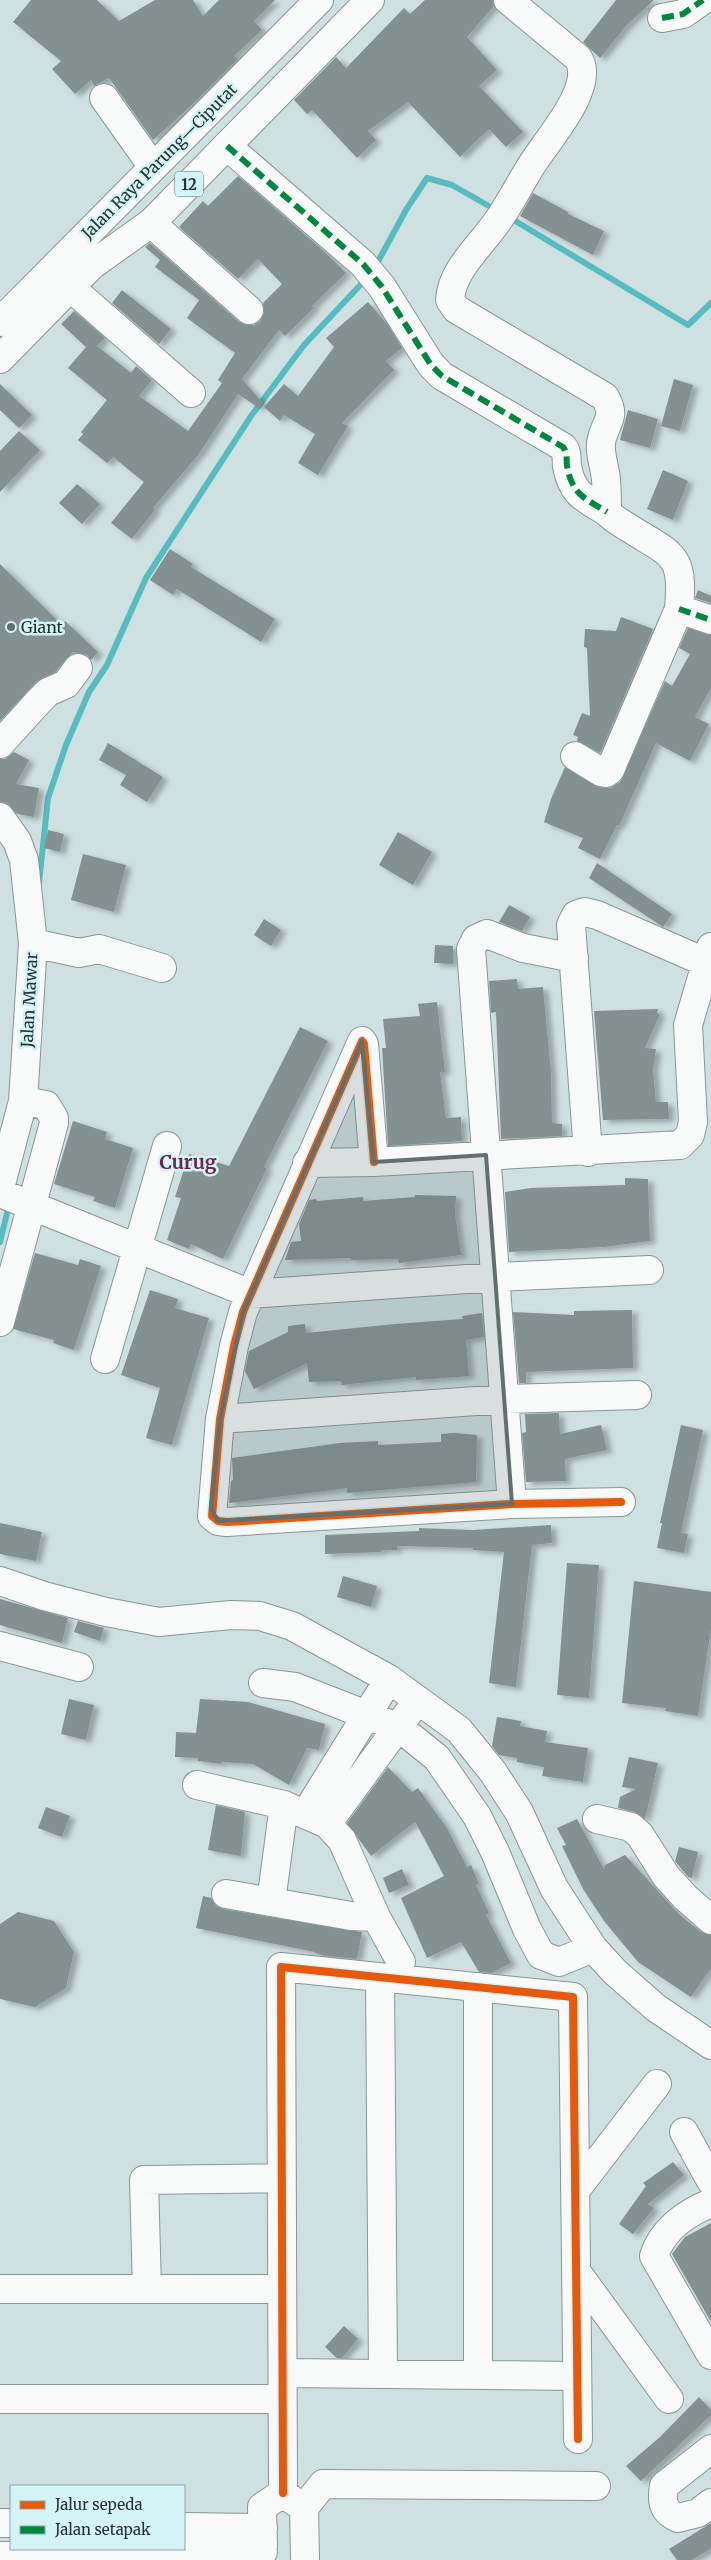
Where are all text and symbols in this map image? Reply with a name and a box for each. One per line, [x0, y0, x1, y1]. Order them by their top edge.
street label: Jalan Raya Parung—Ciputat [76, 79, 241, 244]
road number: 12 [175, 172, 203, 196]
place label: Giant [21, 617, 64, 637]
marker: Giant [5, 621, 17, 633]
street label: Jalan Mawar [16, 952, 41, 1049]
district label: Curug [159, 1150, 217, 1174]
legend [10, 2485, 185, 2550]
text: Jalur sepeda [54, 2495, 142, 2514]
text: Jalan setapak [54, 2520, 151, 2539]

